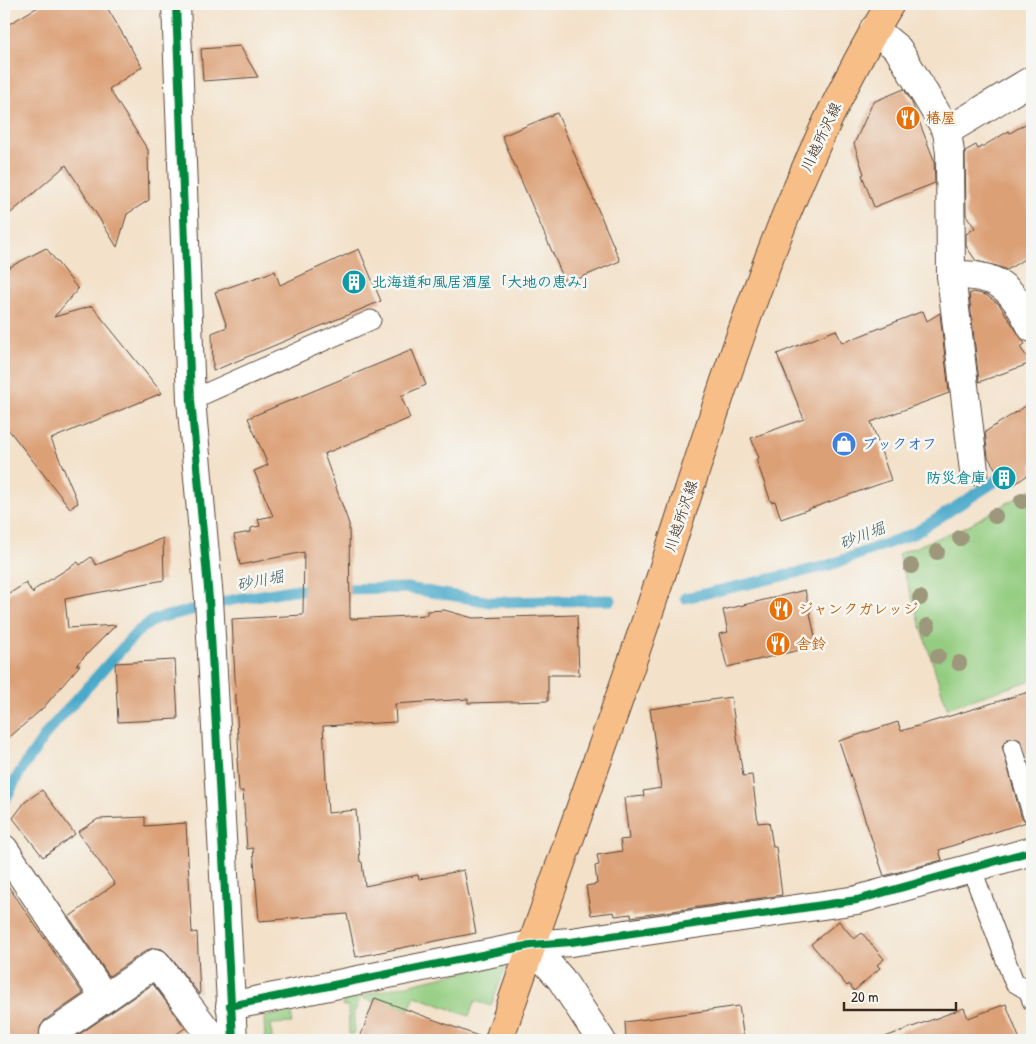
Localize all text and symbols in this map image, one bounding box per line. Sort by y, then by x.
street label: 川越所沢線 [795,98,846,175]
restaurant icon: 椿屋 [895,105,921,131]
place label: 椿屋 [926,107,956,128]
building icon: 北海道和風居酒屋「大地の恵み」 [341,269,367,295]
place label: 北海道和風居酒屋「大地の恵み」 [372,271,597,292]
shop icon: ブックオフ [831,431,857,457]
place label: ブックオフ [862,433,937,454]
building icon: 防災倉庫 [991,465,1017,491]
place label: 防災倉庫 [926,467,986,488]
street label: 川越所沢線 [659,477,702,555]
water label: 砂川堀 [836,516,889,554]
water label: 砂川堀 [234,564,287,595]
restaurant icon: ジャンクガレッジ [768,596,794,622]
place label: ジャンクガレッジ [798,598,918,619]
restaurant icon: 舎鈴 [765,631,791,657]
place label: 舎鈴 [796,633,826,654]
scale bar [844,979,956,1011]
text: 20 m [851,986,878,1007]

